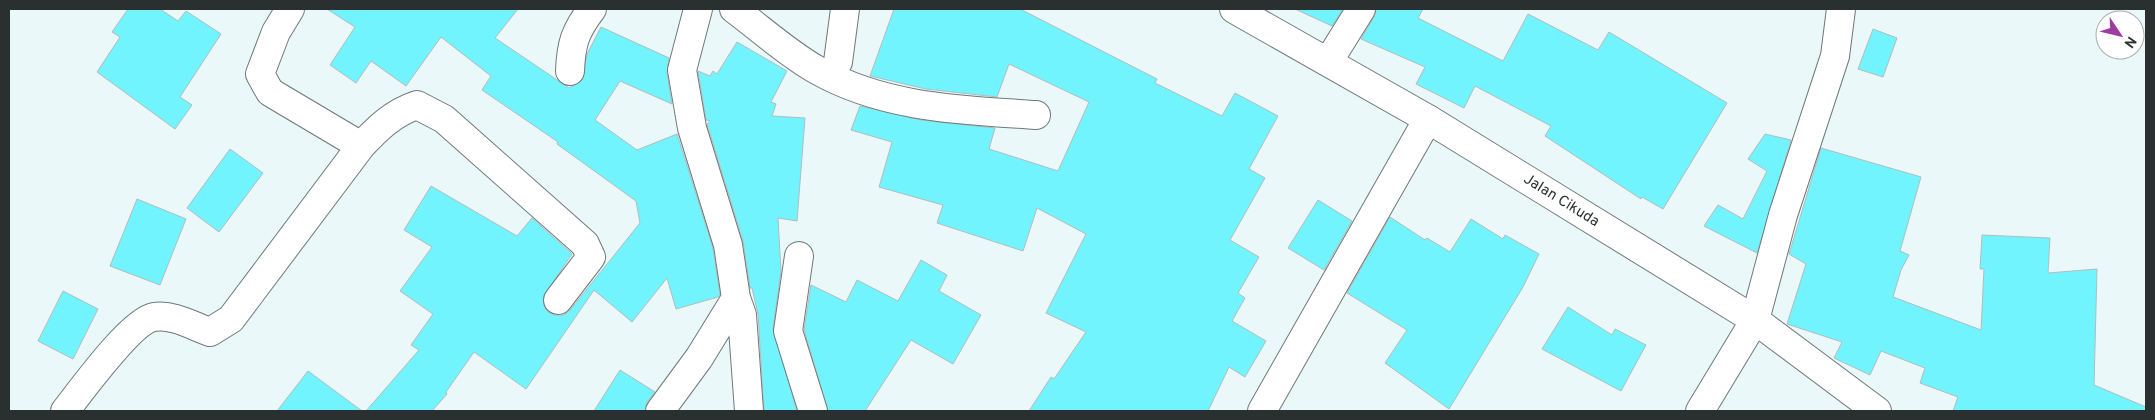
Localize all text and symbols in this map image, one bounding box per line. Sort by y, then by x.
north arrow [2095,10,2145,60]
text: N [2120,33,2139,51]
street label: Jalan Cikuda [1519,170,1603,232]

